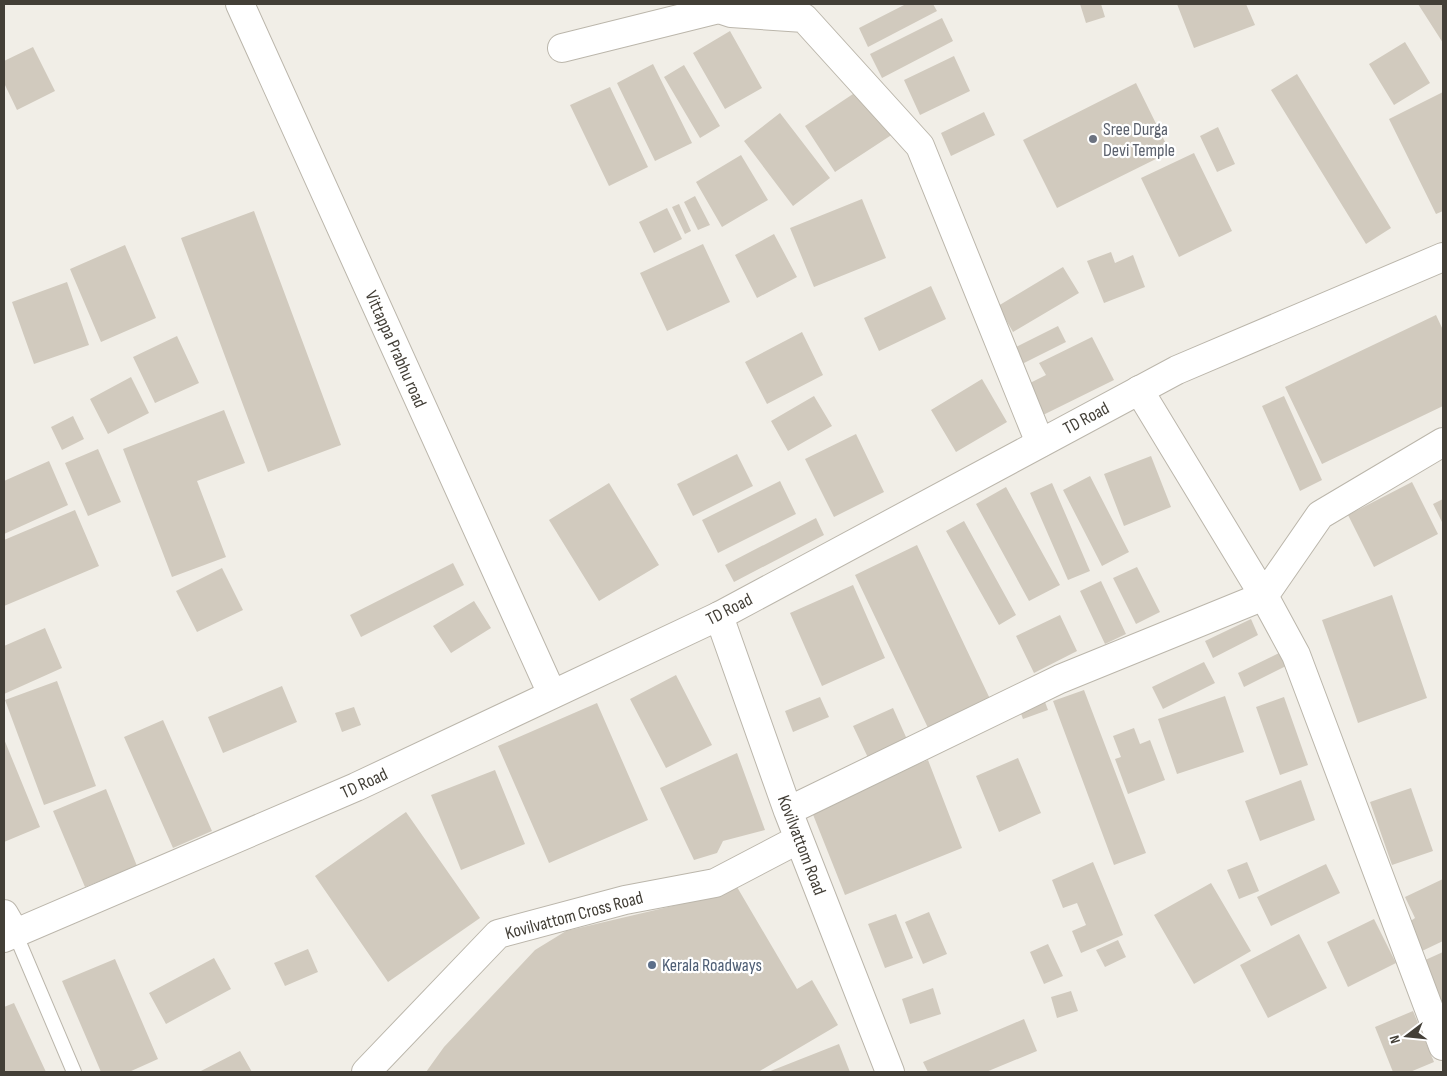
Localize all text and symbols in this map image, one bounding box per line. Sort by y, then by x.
place label: Sree Durga Devi Temple [1103,119,1175,161]
marker: Sree Durga Devi Temple [1087,133,1099,145]
street label: Vittappa Prabhu road [360,288,431,411]
street label: TD Road [1060,398,1113,439]
street label: TD Road [703,589,756,630]
street label: TD Road [338,764,391,803]
street label: Kovilvattom Road [773,792,830,898]
street label: Kovilvattom Cross Road [503,887,645,944]
place label: Kerala Roadways [662,955,762,976]
marker: Kerala Roadways [646,959,658,971]
north arrow [1382,1011,1432,1061]
text: N [1386,1034,1404,1045]

